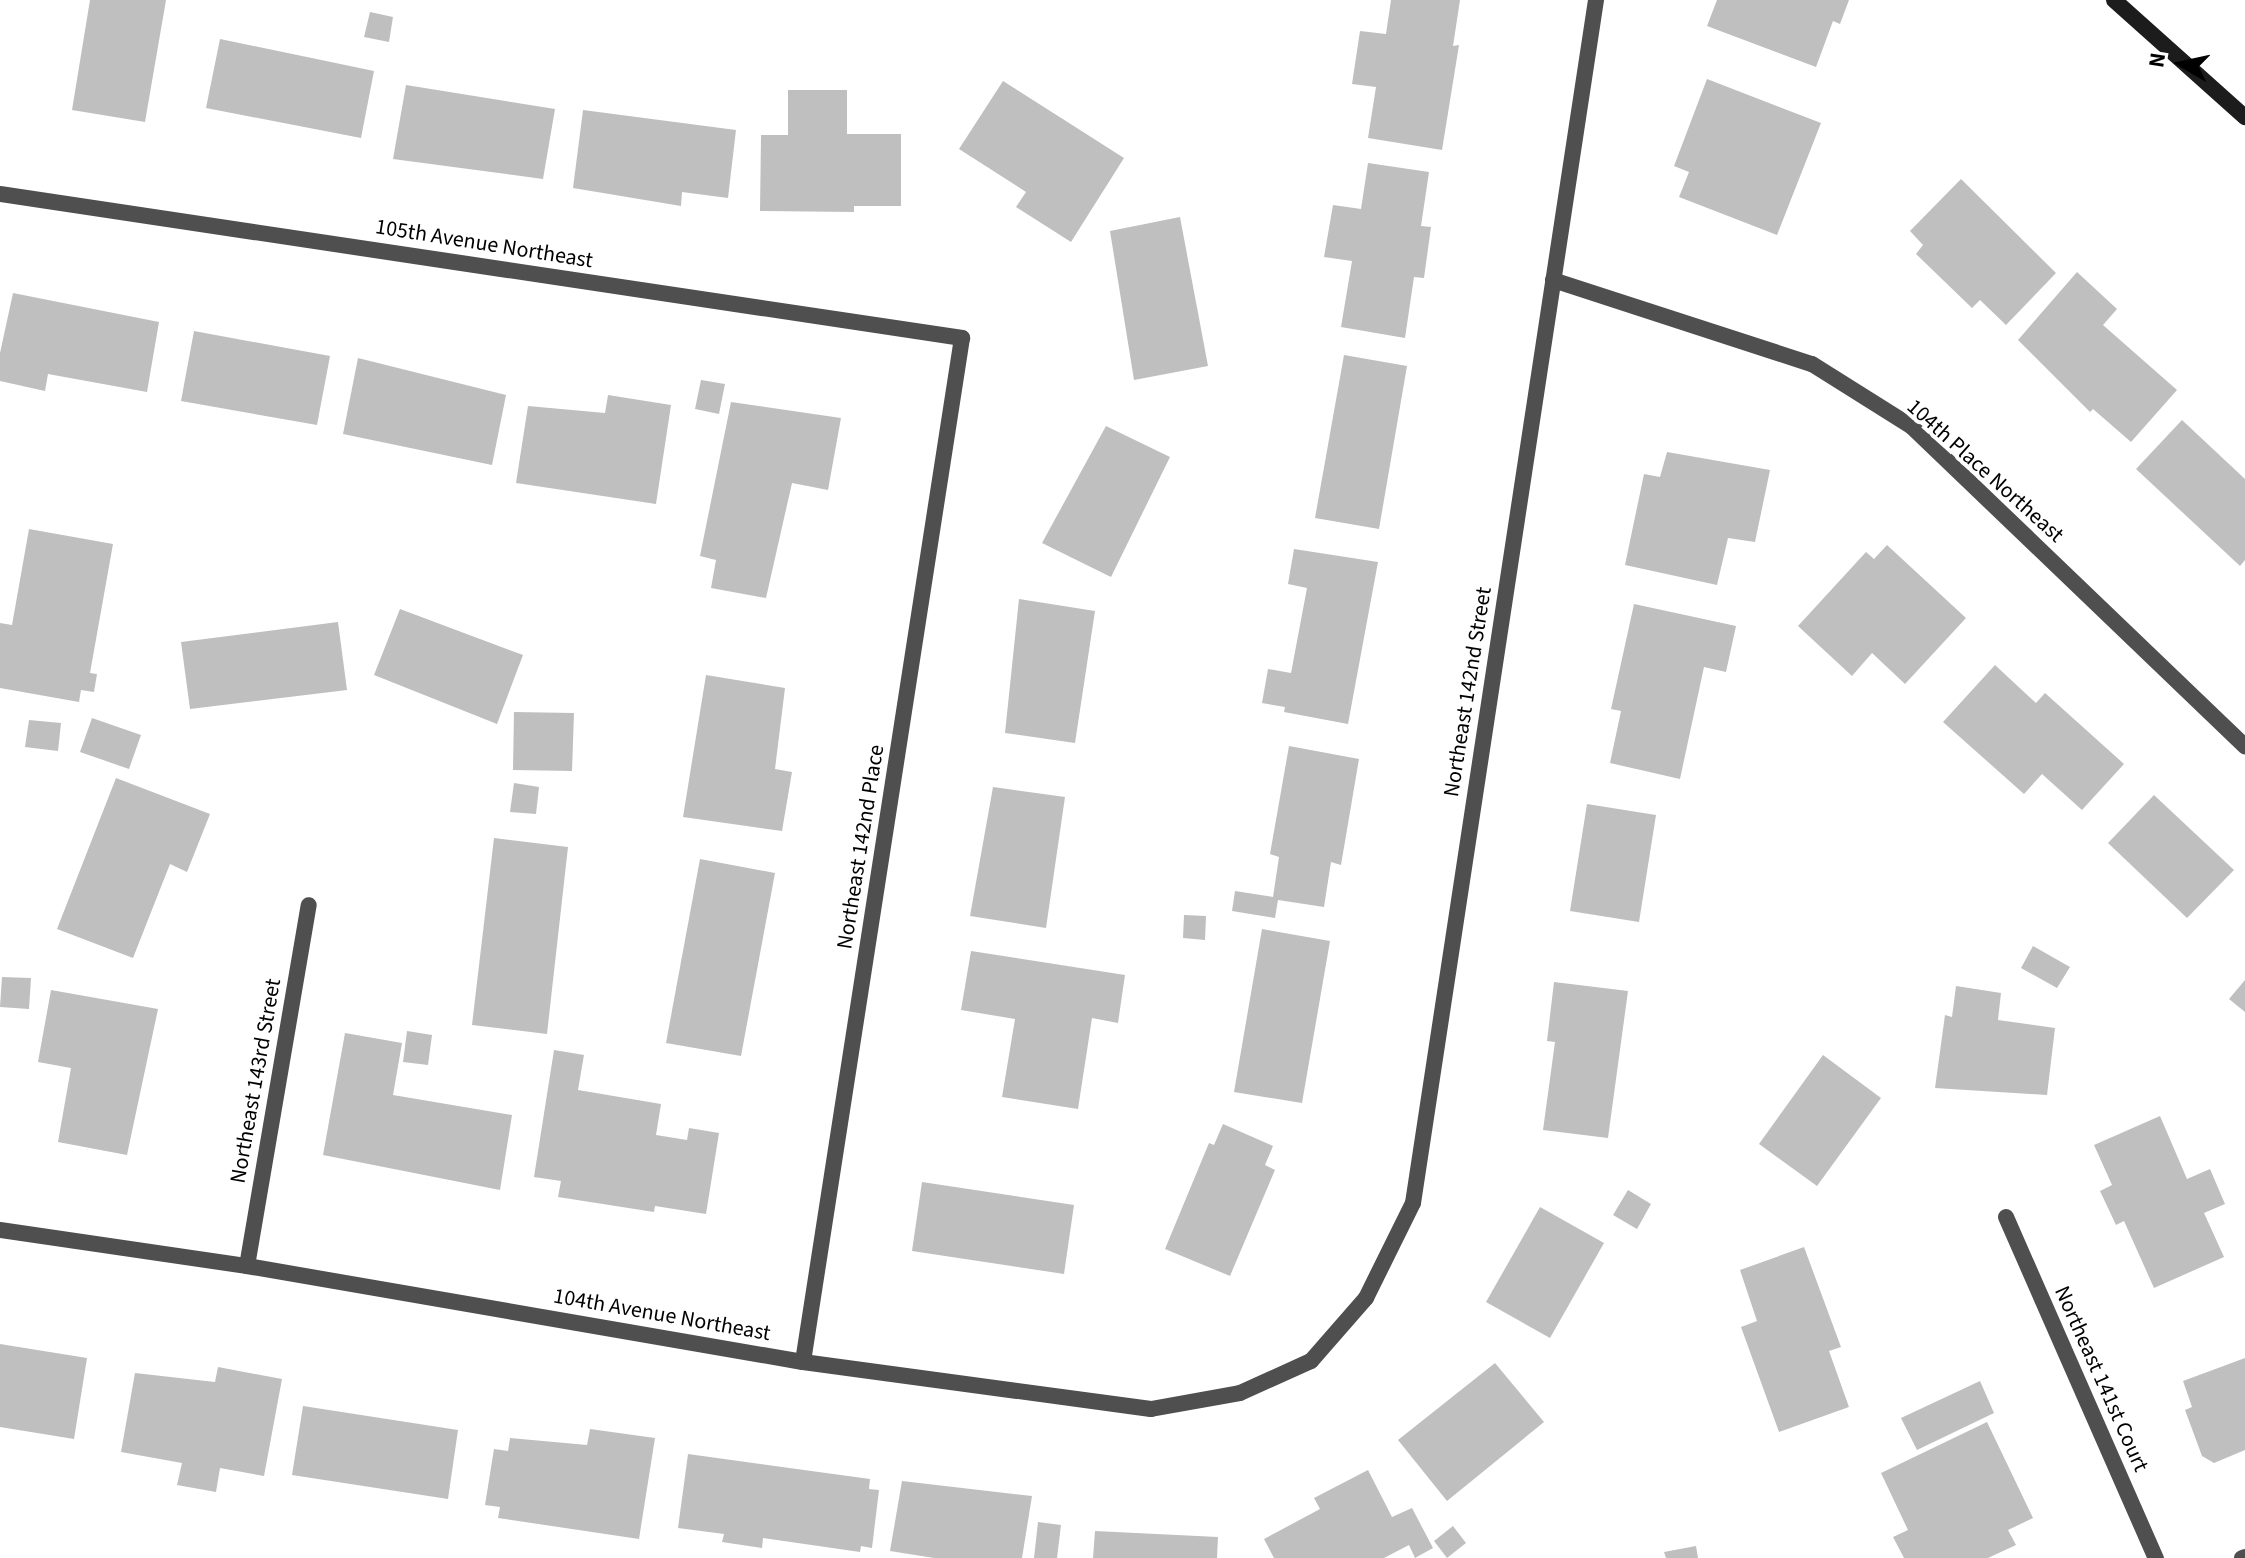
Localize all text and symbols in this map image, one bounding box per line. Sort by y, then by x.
north arrow [2141,24,2221,104]
text: N [2140,51,2174,70]
street label: 105th Avenue Northeast [373,214,595,274]
street label: 104th Place Northeast [1901,394,2069,548]
street label: Northeast 142nd Street [1438,585,1498,799]
street label: Northeast 142nd Place [832,743,890,951]
street label: Northeast 143rd Street [225,977,287,1185]
street label: Northeast 141st Court [2048,1282,2154,1476]
street label: 104th Avenue Northeast [551,1283,773,1347]

